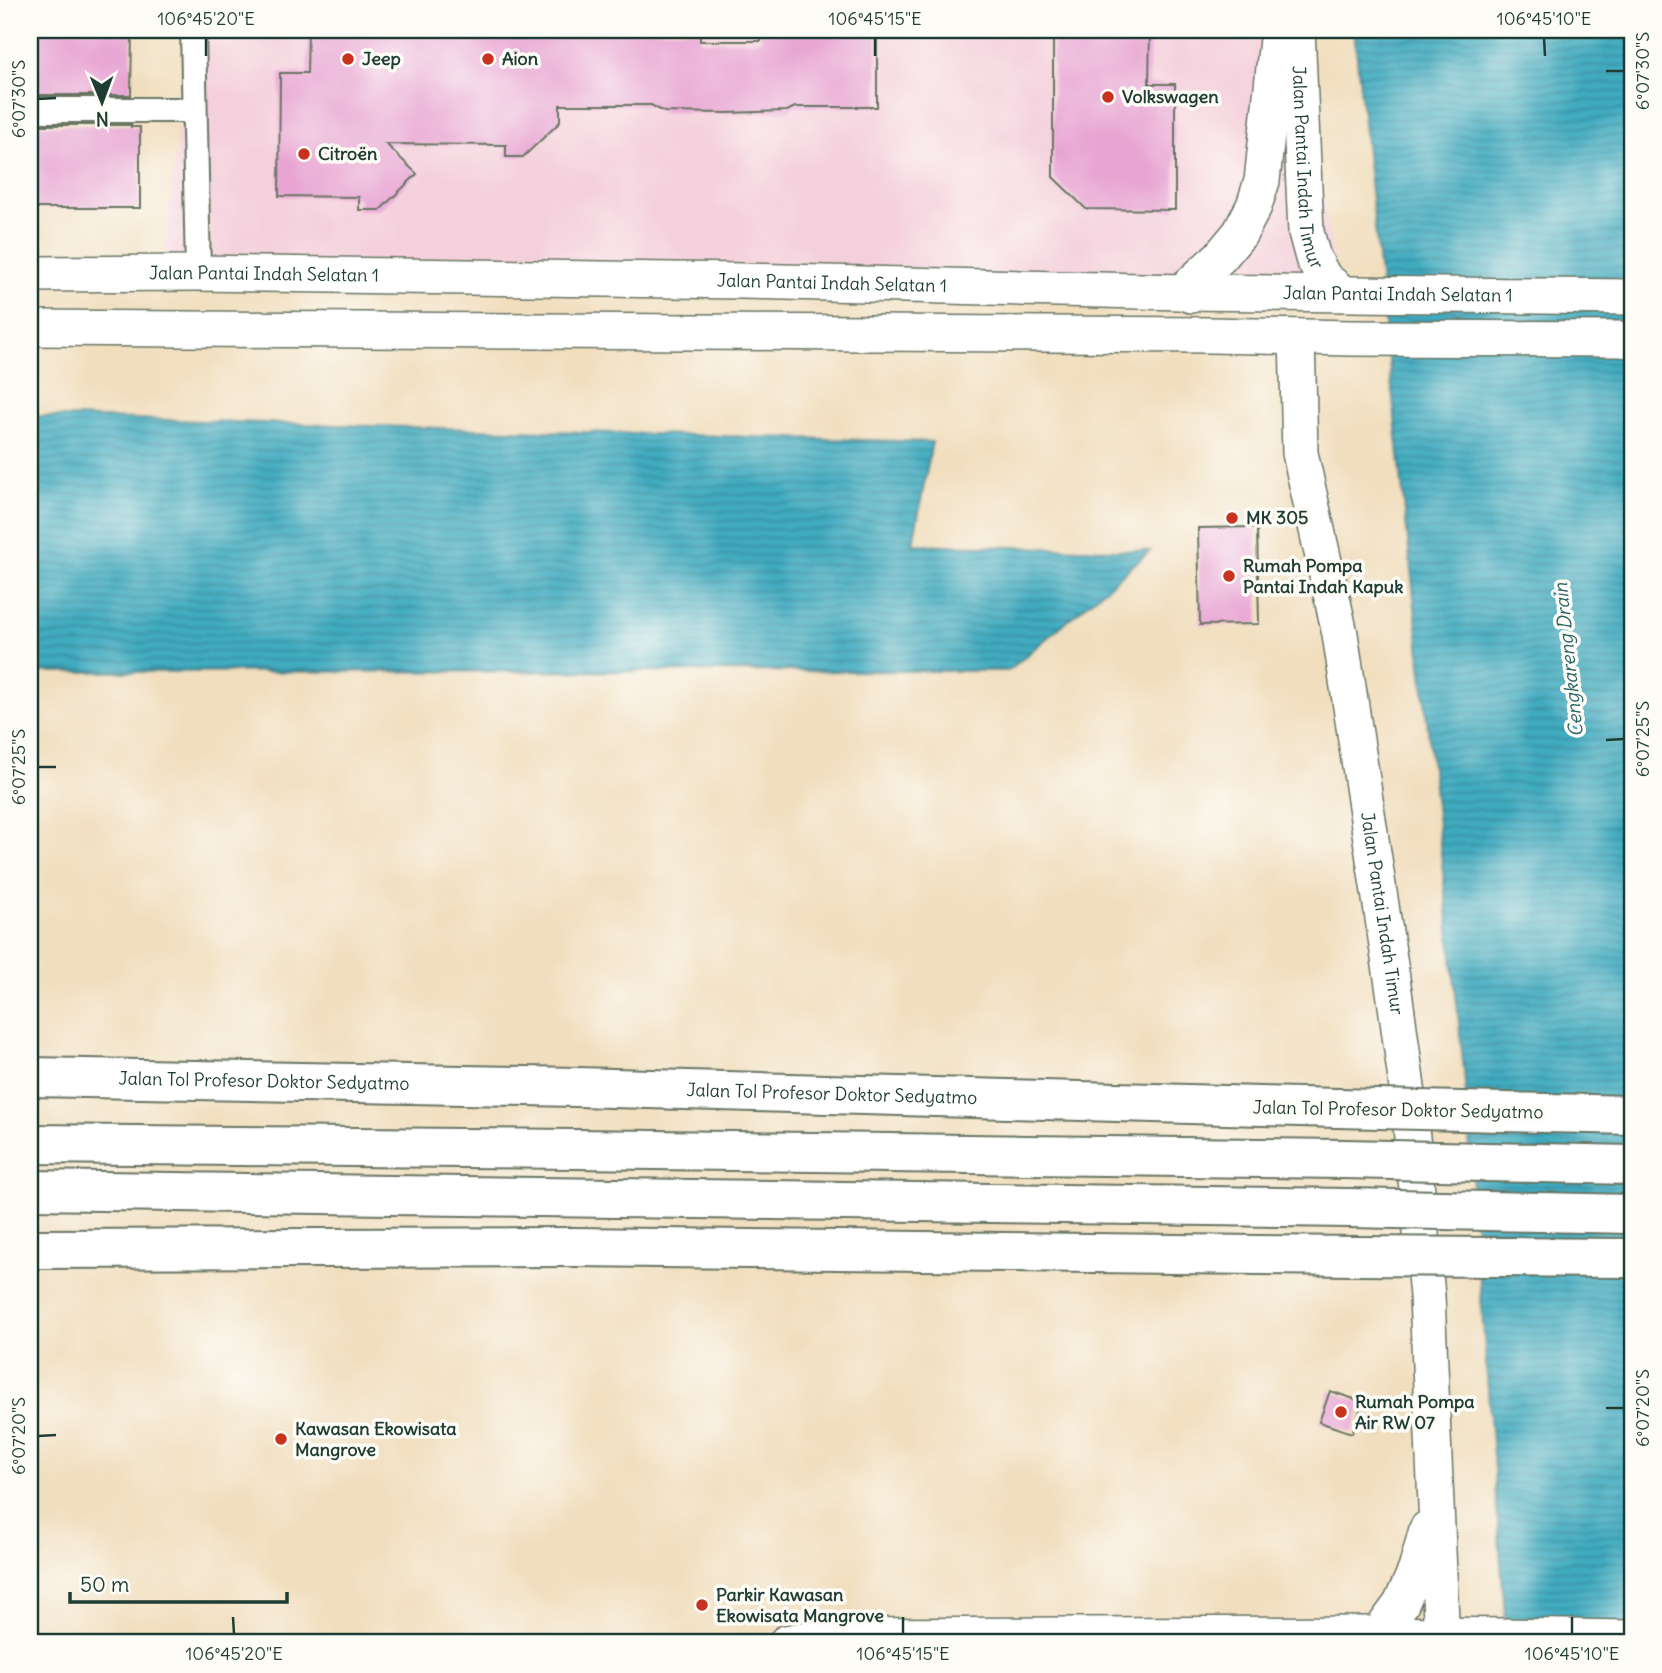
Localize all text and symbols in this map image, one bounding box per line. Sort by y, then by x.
text: 106°45'20"E [157,7,255,30]
text: 106°45'15"E [828,7,922,30]
text: 106°45'10"E [1497,7,1591,30]
text: 6°07'30"S [1631,32,1654,110]
place label: Jeep [362,47,401,70]
place label: Aion [502,47,539,70]
marker: Jeep [340,51,356,67]
marker: Aion [480,51,496,67]
text: 6°07'30"S [7,60,30,138]
street label: Jalan Pantai Indah Timur [1288,65,1329,274]
north arrow [66,66,136,136]
place label: Volkswagen [1122,85,1219,108]
marker: Volkswagen [1100,89,1116,105]
text: N [96,107,109,131]
place label: Citroën [318,142,378,165]
marker: Citroën [296,146,312,162]
street label: Jalan Pantai Indah Selatan 1 [149,261,379,287]
street label: Jalan Pantai Indah Selatan 1 [717,269,947,297]
street label: Jalan Pantai Indah Selatan 1 [1283,281,1513,307]
place label: MK 305 [1246,506,1308,529]
marker: MK 305 [1224,510,1240,526]
place label: Rumah Pompa Pantai Indah Kapuk [1243,554,1404,598]
marker: Rumah Pompa Pantai Indah Kapuk [1221,568,1237,584]
water label: Cengkareng Drain [1548,581,1588,738]
text: 6°07'25"S [1631,701,1654,777]
text: 6°07'25"S [7,729,30,805]
street label: Jalan Pantai Indah Timur [1356,810,1409,1017]
street label: Jalan Tol Profesor Doktor Sedyatmo [118,1067,410,1095]
street label: Jalan Tol Profesor Doktor Sedyatmo [686,1078,978,1109]
street label: Jalan Tol Profesor Doktor Sedyatmo [1252,1095,1544,1124]
text: 6°07'20"S [1631,1369,1654,1447]
place label: Rumah Pompa Air RW 07 [1355,1390,1474,1434]
text: 6°07'20"S [7,1397,30,1475]
marker: Rumah Pompa Air RW 07 [1333,1404,1349,1420]
place label: Kawasan Ekowisata Mangrove [295,1417,457,1461]
marker: Kawasan Ekowisata Mangrove [273,1431,289,1447]
scale bar [70,1561,287,1605]
text: 50 m [80,1571,129,1598]
place label: Parkir Kawasan Ekowisata Mangrove [716,1583,884,1627]
marker: Parkir Kawasan Ekowisata Mangrove [694,1597,710,1613]
text: 106°45'20"E [185,1642,283,1665]
text: 106°45'15"E [856,1642,950,1665]
text: 106°45'10"E [1525,1642,1619,1665]

